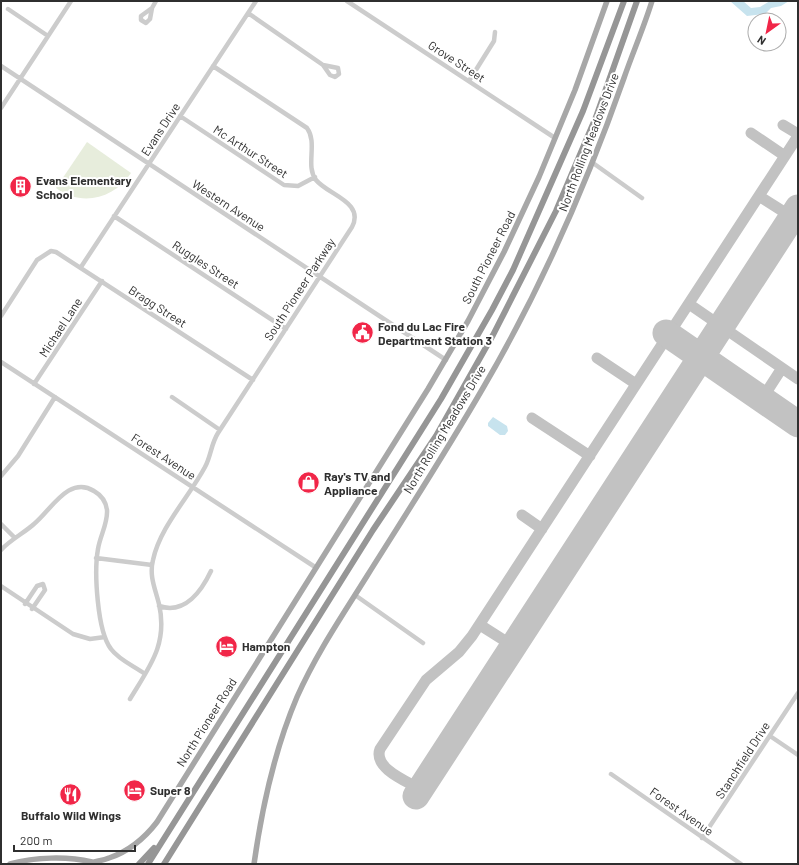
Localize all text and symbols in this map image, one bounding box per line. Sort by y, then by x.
north arrow [747,12,787,52]
text: N [755,33,768,48]
street label: Grove Street [426,37,488,85]
street label: North Rolling Meadows Drive [555,71,621,213]
street label: Evans Drive [138,100,182,158]
street label: Mc Arthur Street [211,122,291,180]
place label: Evans Elementary School [36,173,132,201]
building icon: Evans Elementary School [8,174,34,200]
street label: Western Avenue [190,176,268,234]
street label: South Pioneer Road [459,208,517,306]
street label: South Pioneer Parkway [261,235,338,343]
street label: Ruggles Street [170,237,242,291]
street label: Bragg Street [127,282,189,330]
street label: Michael Lane [36,295,84,359]
place label: Fond du Lac Fire Department Station 3 [378,319,492,347]
public building icon: Fond du Lac Fire Department Station 3 [350,320,376,346]
street label: North Rolling Meadows Drive [400,362,488,496]
street label: Forest Avenue [129,430,199,482]
place label: Ray's TV and Appliance [324,469,390,497]
shop icon: Ray's TV and Appliance [296,470,322,496]
hotel icon: Hampton [214,633,240,659]
place label: Hampton [242,639,290,653]
street label: North Pioneer Road [173,675,239,769]
street label: Stanchfield Drive [712,719,772,801]
hotel icon: Super 8 [121,777,147,803]
restaurant icon: Buffalo Wild Wings [58,781,84,807]
place label: Super 8 [150,783,191,797]
street label: Forest Avenue [648,784,716,838]
place label: Buffalo Wild Wings [21,808,121,822]
scale bar [14,827,135,853]
text: 200 m [20,833,52,847]

